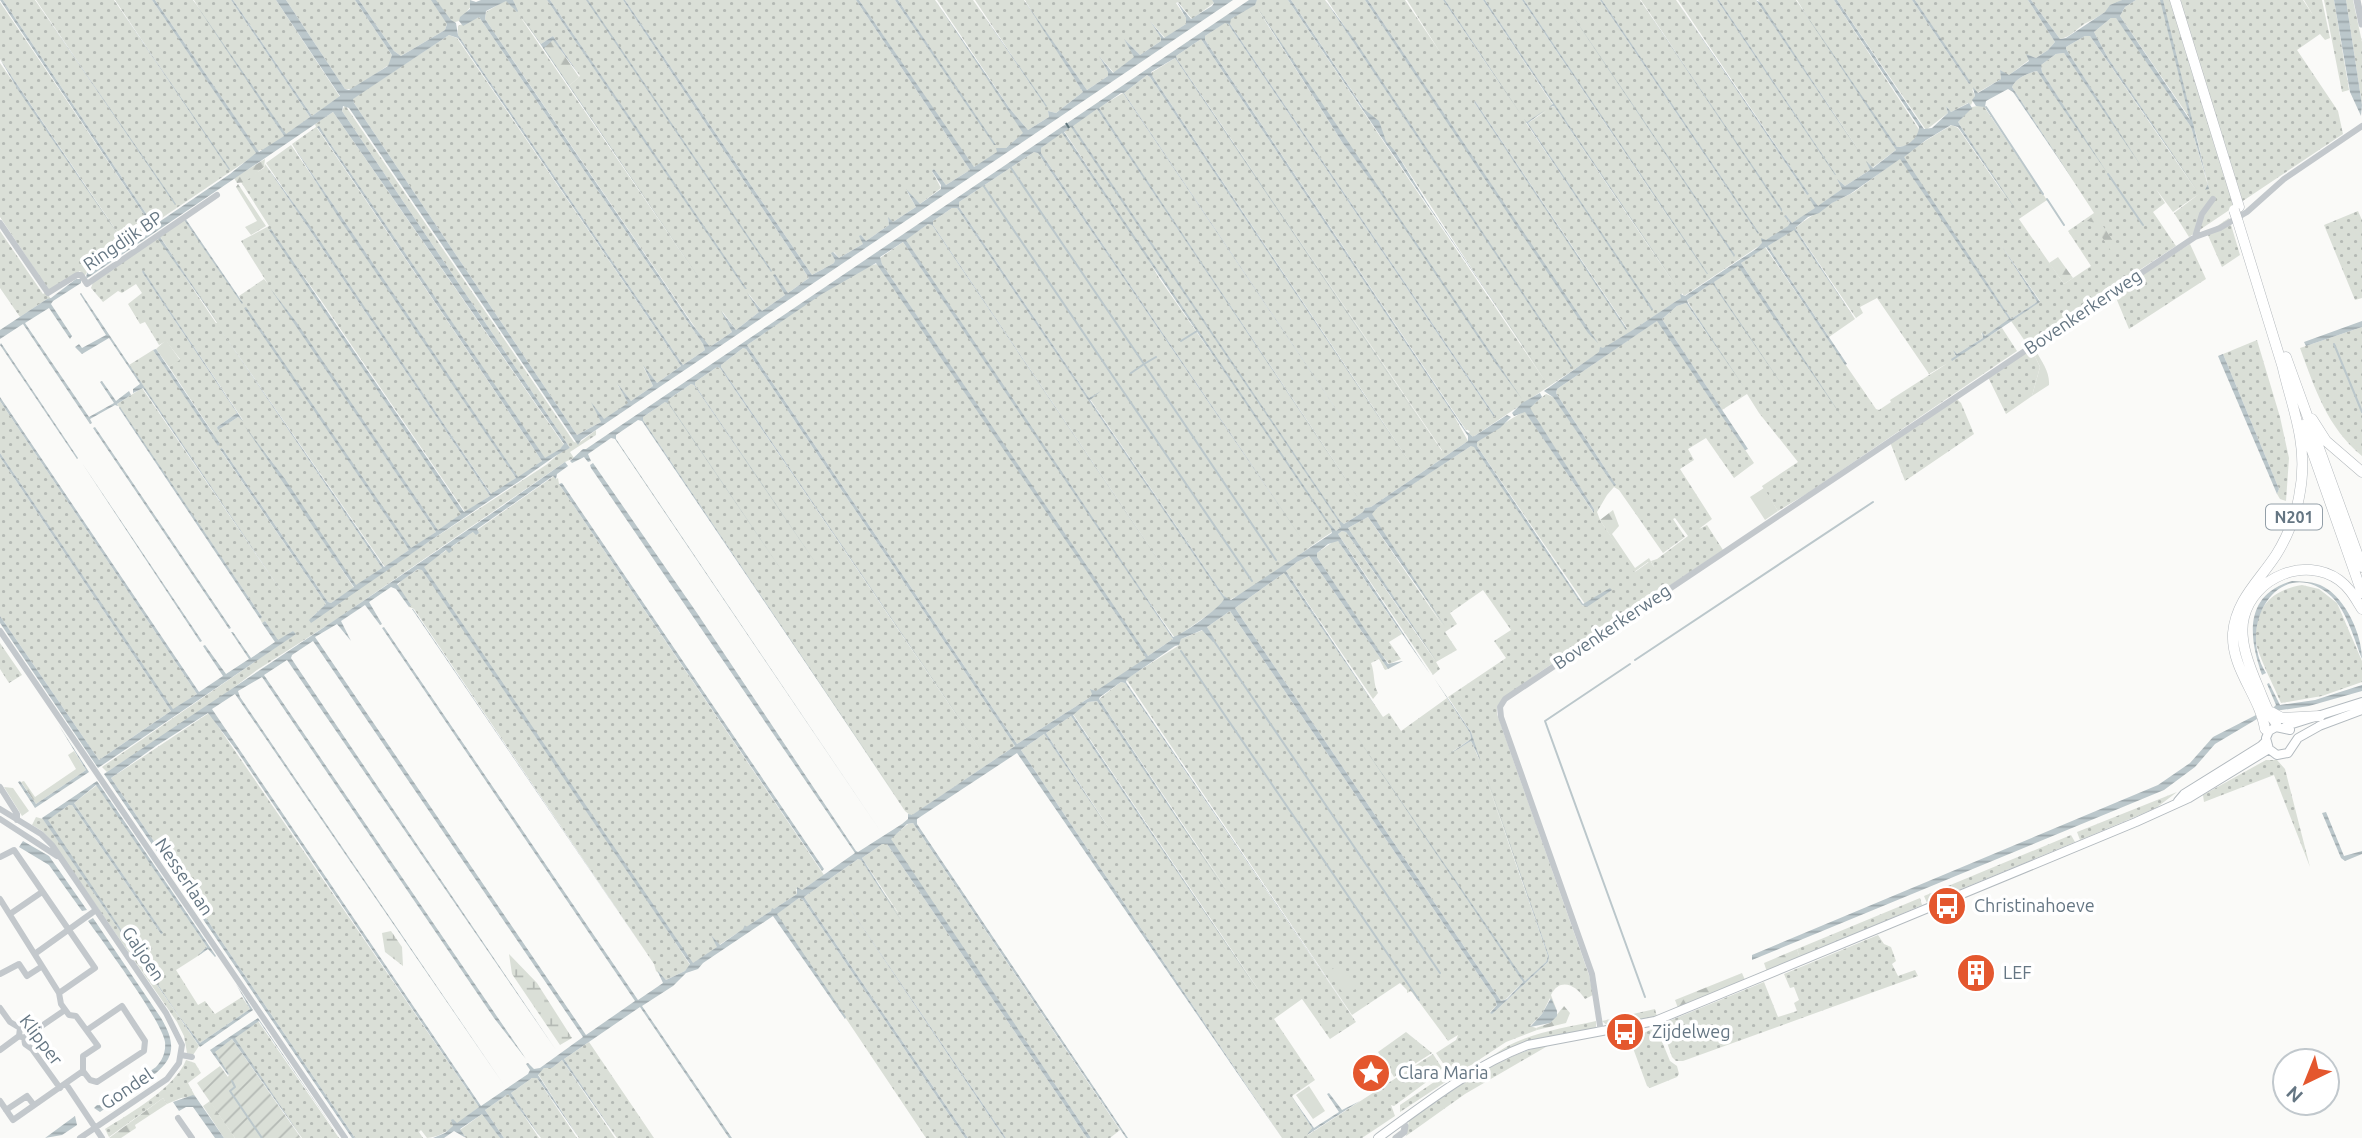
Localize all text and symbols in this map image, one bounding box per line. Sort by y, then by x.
street label: Ringdijk BP [79,206,166,274]
street label: Bovenkerkerweg [2020,265,2145,358]
road number: N201 [2266,504,2322,530]
street label: Bovenkerkerweg [1549,580,1674,673]
street label: Nesserlaan [152,834,218,919]
bus stop icon: Christinahoeve [1926,885,1968,927]
place label: Christinahoeve [1974,895,2095,915]
street label: Galjoen [118,923,169,984]
building icon: LEF [1955,952,1997,994]
place label: LEF [2003,962,2032,982]
street label: Klipper [16,1010,67,1069]
bus stop icon: Zijdelweg [1604,1011,1646,1053]
place label: Zijdelweg [1652,1021,1731,1041]
north arrow [2271,1047,2341,1117]
place icon: Clara Maria [1350,1052,1392,1094]
place label: Clara Maria [1398,1062,1489,1082]
street label: Gondel [97,1064,156,1113]
text: N [2282,1082,2307,1107]

